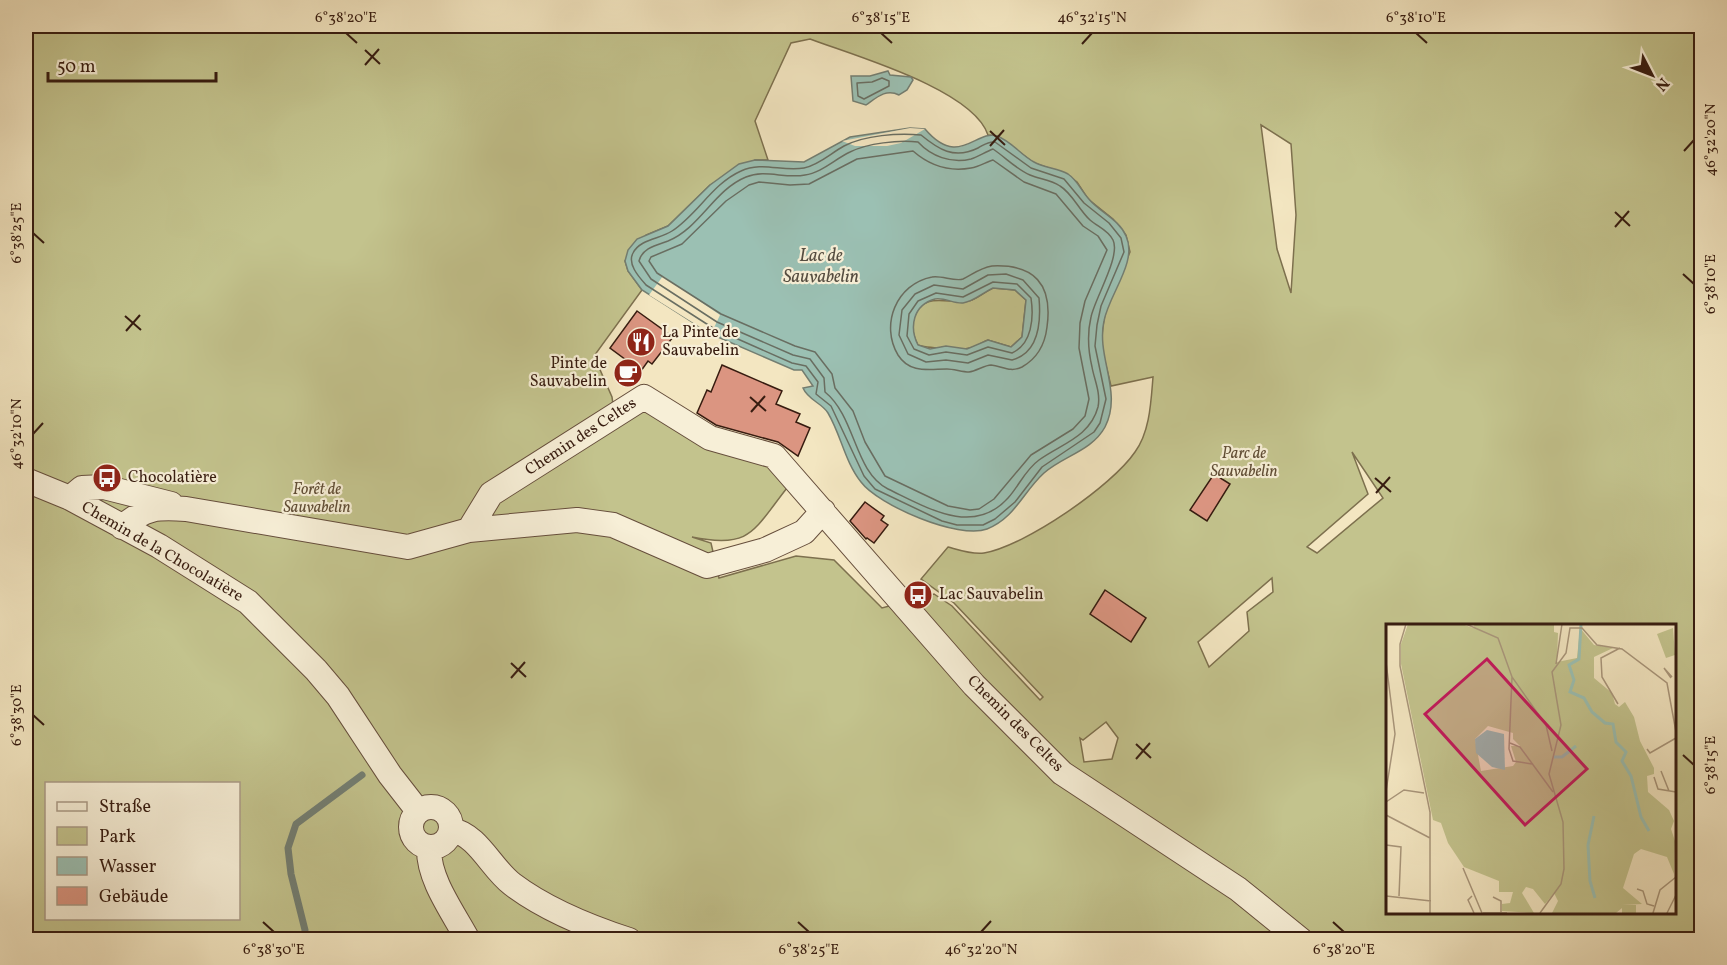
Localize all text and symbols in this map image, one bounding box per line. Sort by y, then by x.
text: 6°38'20"E [315,8,377,29]
text: 6°38'15"E [852,8,910,29]
text: 46°32'15"N [1057,8,1127,29]
text: 6°38'10"E [1386,8,1446,29]
scale bar [48,45,216,83]
north arrow [1622,45,1682,105]
text: 50 m [57,55,96,80]
text: N [1649,72,1674,96]
text: 46°32'20"N [1701,103,1722,177]
text: 6°38'25"E [7,203,28,263]
water label: Lac de Sauvabelin [783,244,859,290]
text: 6°38'10"E [1701,254,1722,314]
place label: La Pinte de Sauvabelin [662,322,739,362]
restaurant icon: La Pinte de Sauvabelin [625,326,657,358]
place label: Pinte de Sauvabelin [530,353,607,393]
cafe icon: Pinte de Sauvabelin [612,357,644,389]
street label: Chemin des Celtes [521,393,641,481]
text: 46°32'10"N [7,398,28,470]
park label: Parc de Sauvabelin [1210,443,1278,483]
bus stop icon: Chocolatière [91,462,123,494]
place label: Chocolatière [128,467,217,489]
park label: Forêt de Sauvabelin [283,479,351,519]
street label: Chemin de la Chocolatière [77,497,247,607]
bus stop icon: Lac Sauvabelin [902,579,934,611]
place label: Lac Sauvabelin [939,584,1044,606]
inset map [1386,624,1676,914]
street label: Chemin des Celtes [962,671,1068,777]
text: 6°38'30"E [7,684,28,746]
text: 6°38'15"E [1701,736,1722,794]
legend [45,782,240,920]
text: Straße [99,795,151,820]
text: Park [99,825,136,850]
text: Wasser [99,855,157,880]
text: Gebäude [99,885,168,910]
text: 6°38'30"E [243,940,305,961]
text: 6°38'25"E [779,940,839,961]
text: 46°32'20"N [944,940,1018,961]
text: 6°38'20"E [1313,940,1375,961]

